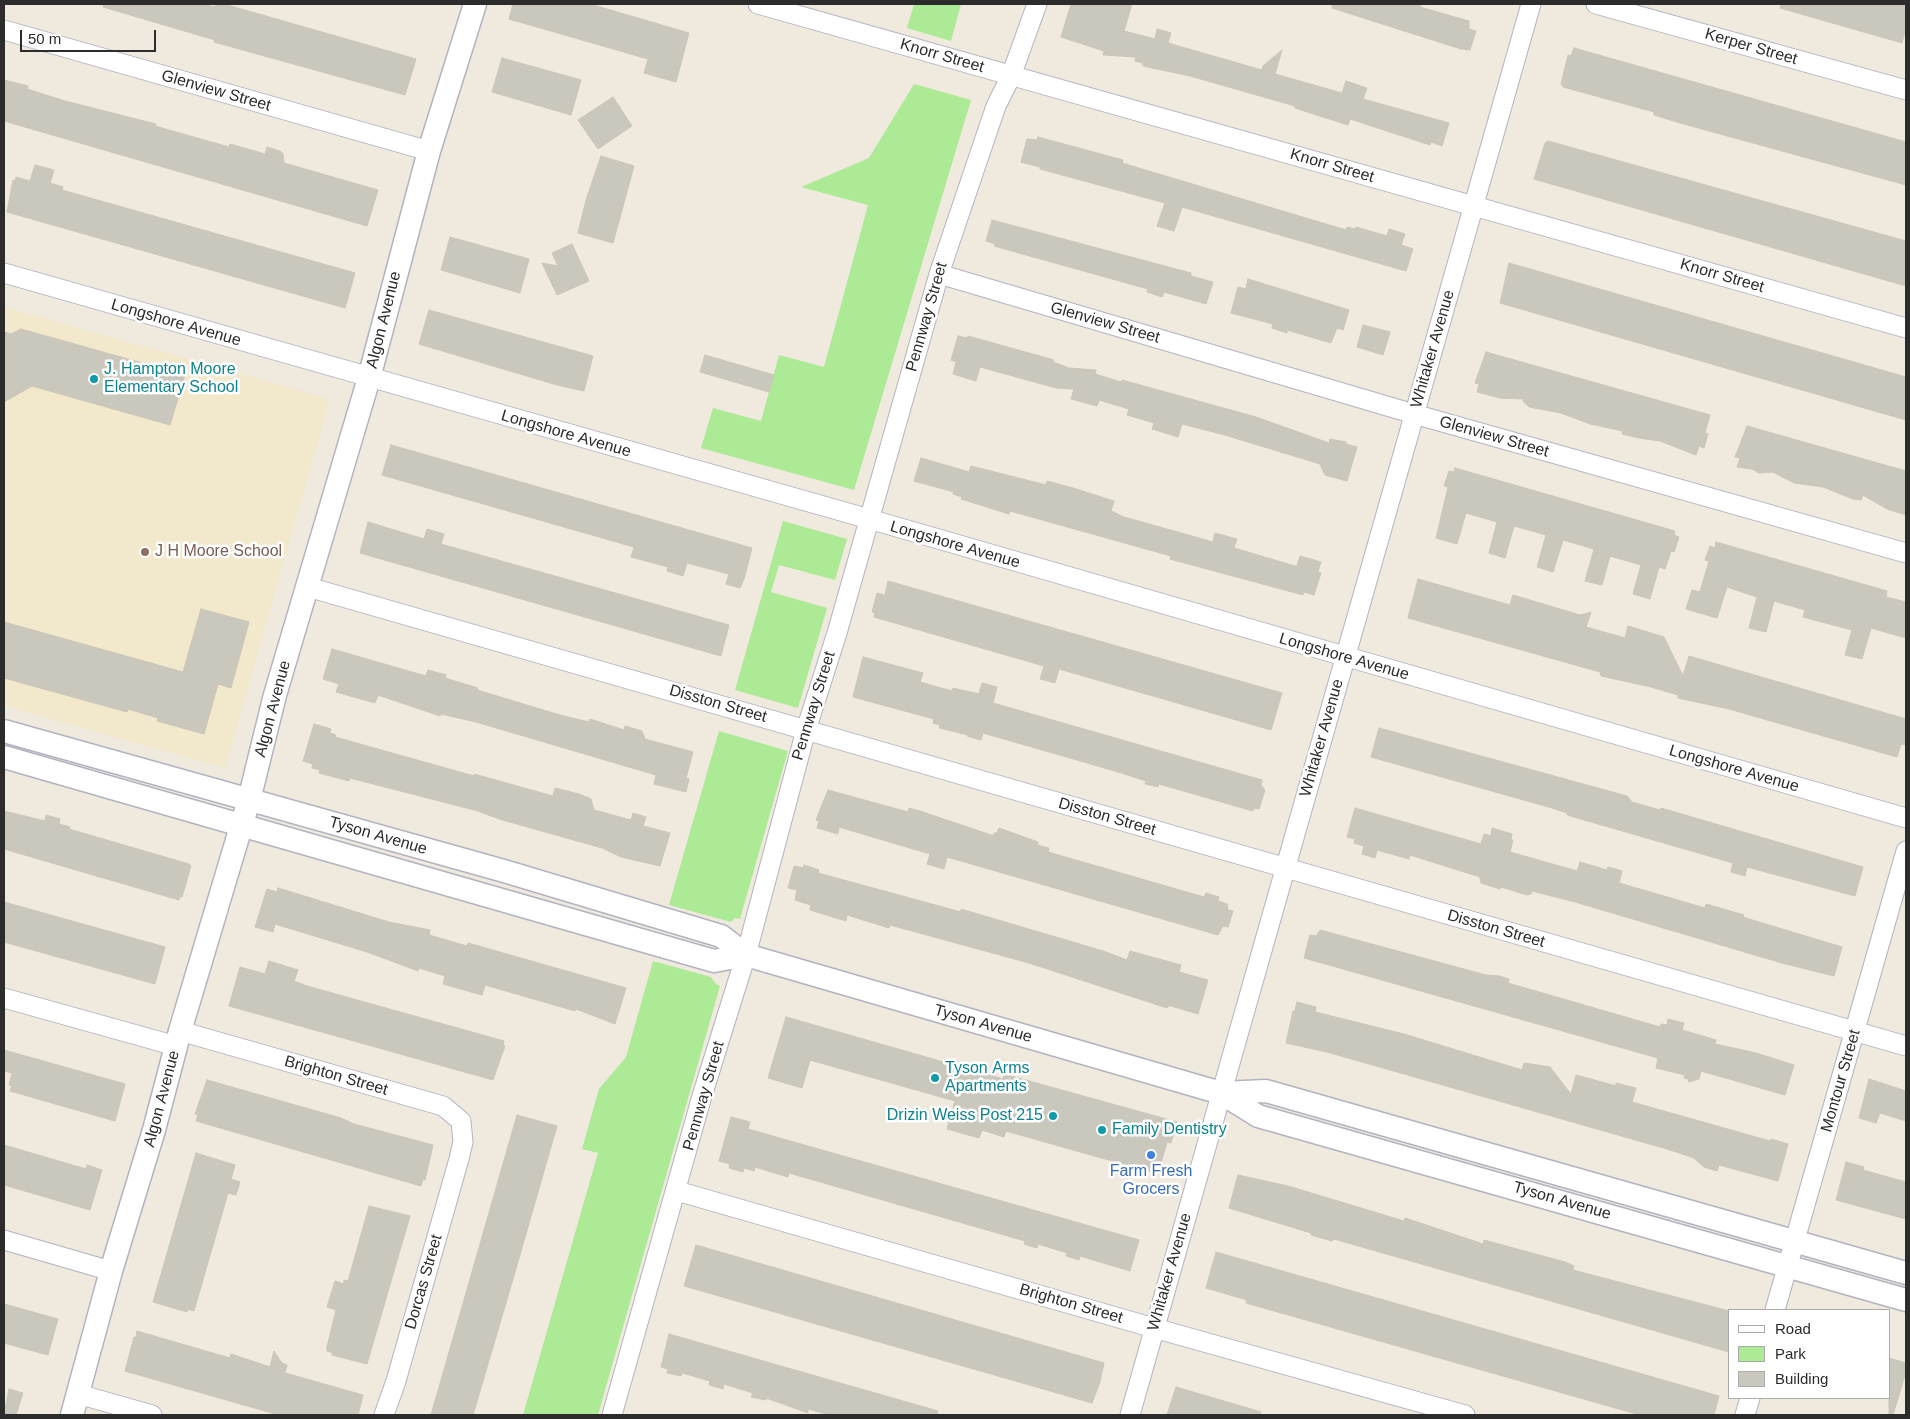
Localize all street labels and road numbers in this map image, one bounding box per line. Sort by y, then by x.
street label: Kerper Street [1703,25,1799,69]
street label: Knorr Street [898,35,986,77]
street label: Glenview Street [159,66,273,116]
street label: Knorr Street [1288,145,1376,187]
street label: Knorr Street [1678,255,1766,297]
street label: Pennway Street [902,260,952,374]
street label: Algon Avenue [363,269,405,371]
street label: Whitaker Avenue [1407,288,1459,410]
street label: Longshore Avenue [109,295,243,351]
street label: Glenview Street [1048,298,1162,348]
street label: Longshore Avenue [499,406,633,462]
street label: Glenview Street [1437,412,1551,462]
street label: Longshore Avenue [888,517,1022,573]
street label: Longshore Avenue [1277,629,1411,685]
street label: Pennway Street [788,649,840,763]
street label: Algon Avenue [251,659,295,759]
street label: Whitaker Avenue [1296,677,1348,799]
street label: Disston Street [667,681,769,727]
street label: Longshore Avenue [1667,741,1801,797]
street label: Disston Street [1056,794,1158,840]
street label: Tyson Avenue [327,813,429,859]
street label: Disston Street [1445,906,1547,952]
street label: Tyson Avenue [932,1001,1034,1047]
street label: Montour Street [1817,1027,1865,1135]
street label: Pennway Street [679,1039,729,1153]
street label: Algon Avenue [140,1049,184,1149]
street label: Brighton Street [282,1052,390,1100]
street label: Tyson Avenue [1511,1178,1613,1224]
street label: Whitaker Avenue [1144,1211,1196,1333]
street label: Dorcas Street [401,1232,447,1332]
street label: Brighton Street [1017,1280,1125,1328]

